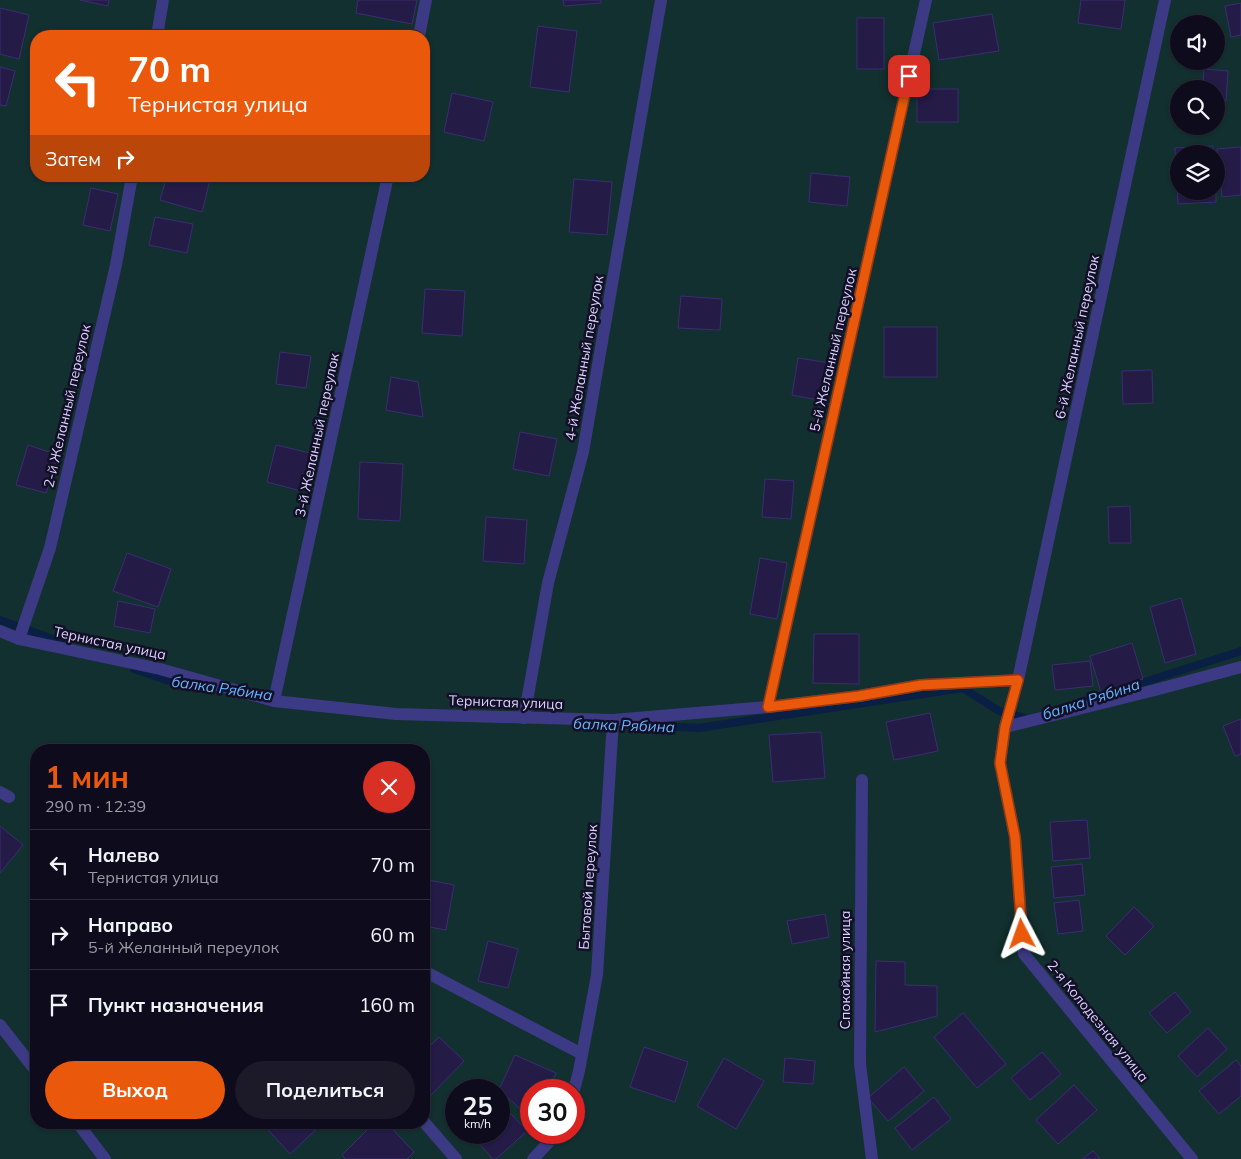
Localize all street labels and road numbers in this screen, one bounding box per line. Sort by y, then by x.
street label: 6-й Желанный переулок [1051,253,1103,421]
street label: 5-й Желанный переулок [805,266,861,433]
street label: 4-й Желанный переулок [561,274,607,442]
street label: 2-й Желанный переулок [39,322,95,489]
street label: 3-й Желанный переулок [291,351,343,519]
street label: Тернистая улица [52,622,168,664]
street label: Тернистая улица [448,691,564,713]
street label: Бытовой переулок [575,823,601,950]
street label: Спокойная улица [836,910,854,1030]
street label: 2-я Колодезная улица [1043,956,1153,1086]

